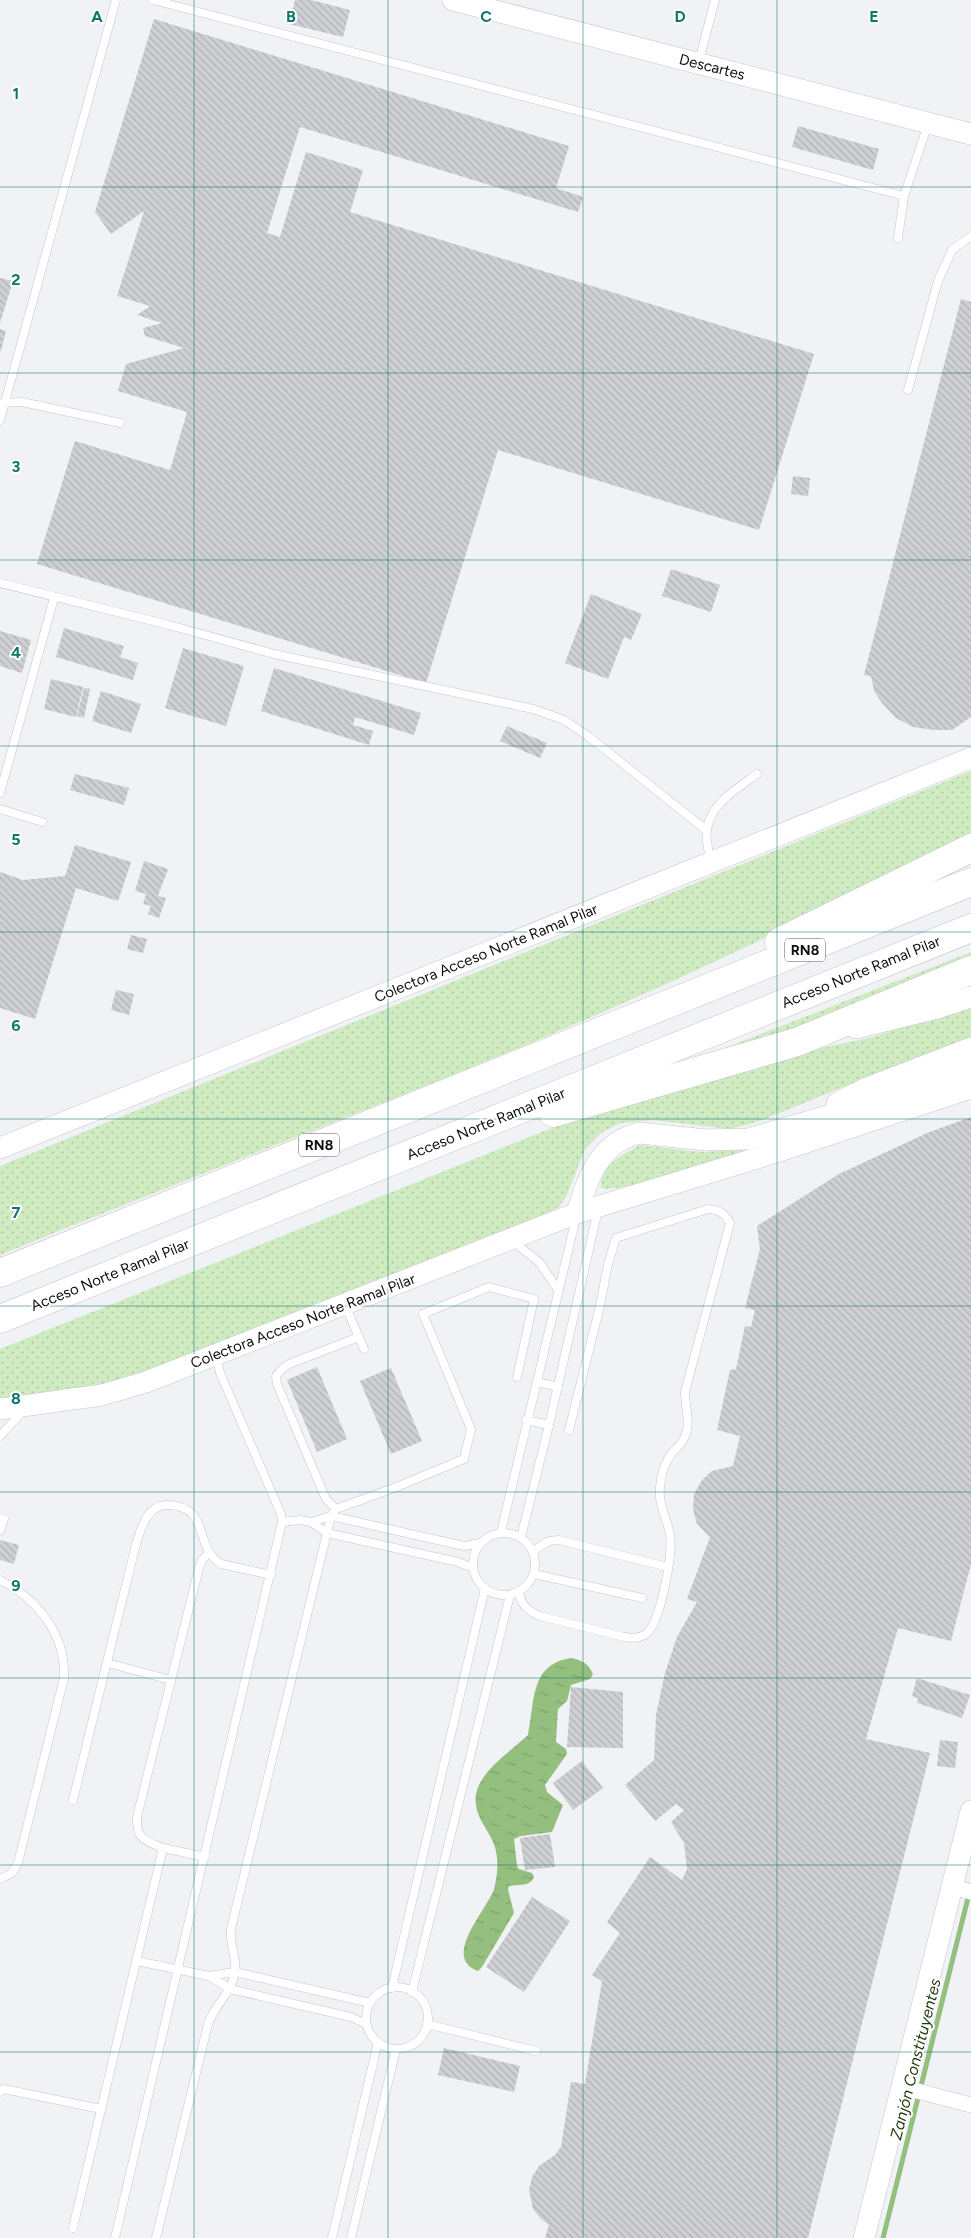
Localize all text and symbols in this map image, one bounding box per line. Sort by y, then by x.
text: A [91,7,103,26]
text: B [286,7,296,26]
text: C [480,7,492,26]
text: D [674,7,686,26]
text: E [869,7,879,26]
street label: Descartes [677,50,747,84]
text: 1 [13,84,19,103]
text: 2 [11,270,21,289]
text: 3 [12,457,21,476]
text: 4 [11,643,21,662]
text: 5 [11,830,21,849]
street label: Colectora Acceso Norte Ramal Pilar [372,900,600,1006]
street label: Acceso Norte Ramal Pilar [779,932,943,1012]
road number: RN8 [785,938,825,962]
text: 6 [11,1016,21,1035]
street label: Acceso Norte Ramal Pilar [404,1084,568,1164]
road number: RN8 [299,1134,339,1156]
text: 7 [12,1203,21,1222]
street label: Acceso Norte Ramal Pilar [28,1235,192,1315]
street label: Colectora Acceso Norte Ramal Pilar [188,1270,418,1372]
text: 8 [11,1389,21,1408]
text: 9 [11,1576,21,1595]
water label: Zanjón Constituyentes [886,1976,945,2142]

